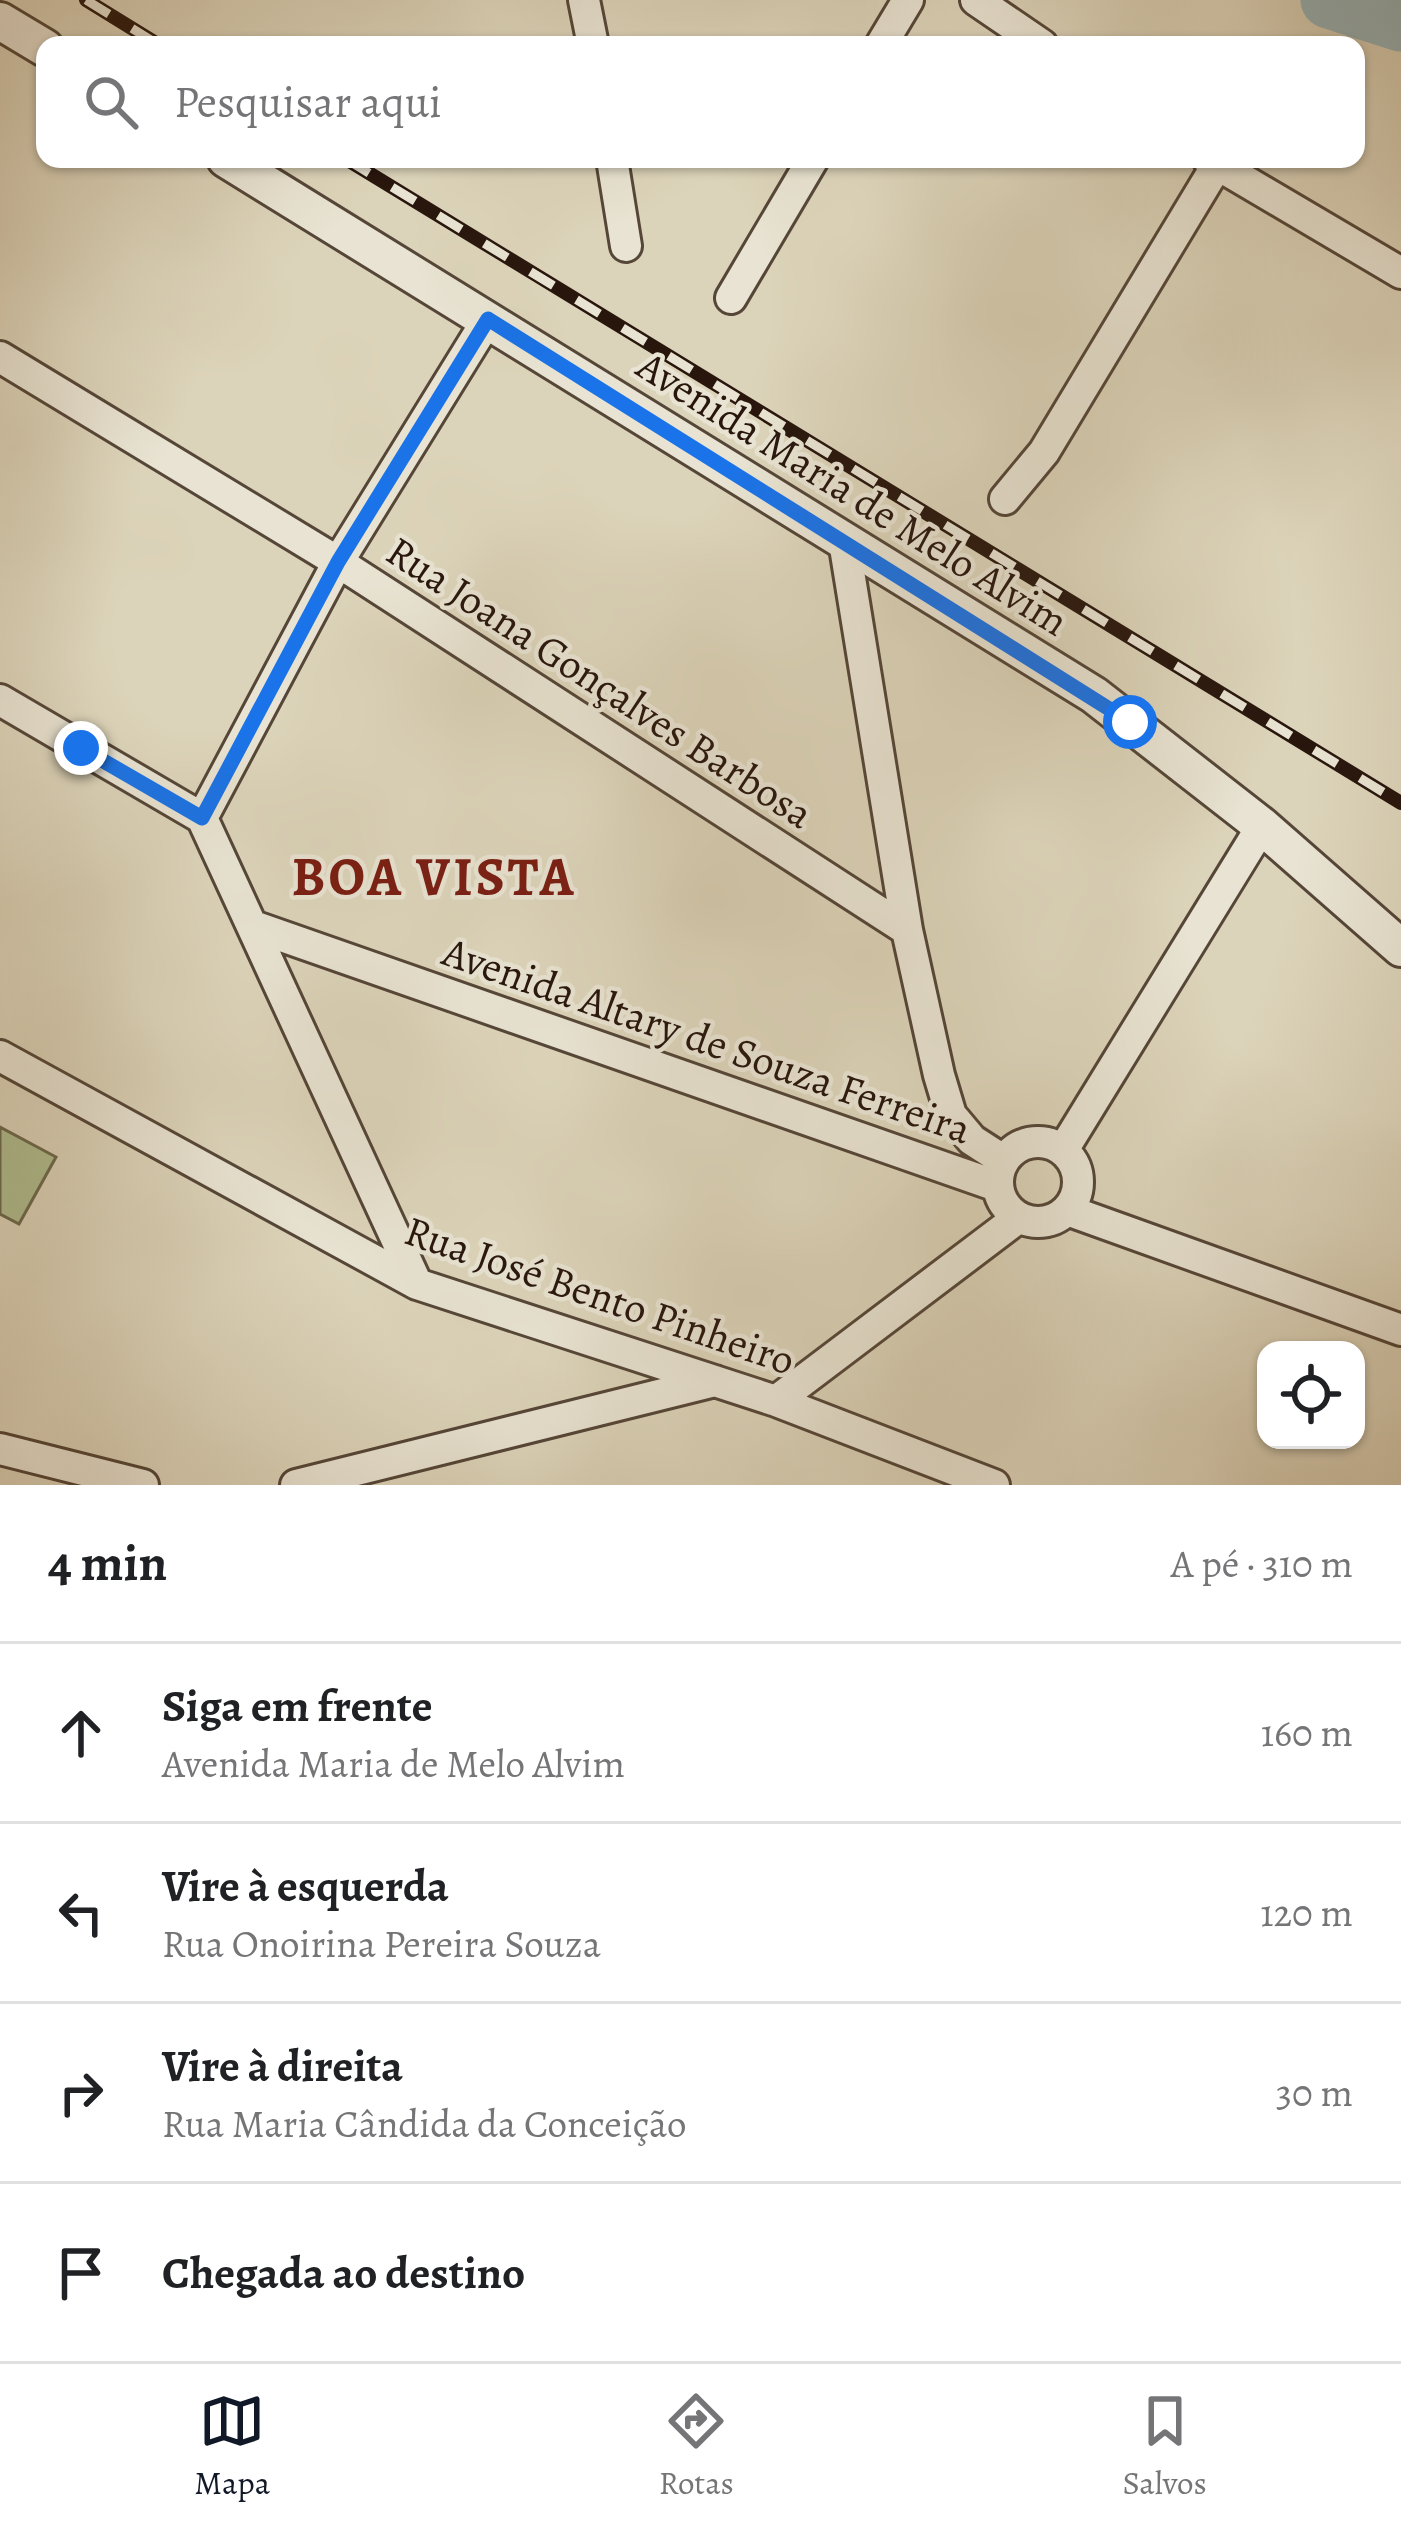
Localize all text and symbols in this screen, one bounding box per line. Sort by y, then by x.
search box [36,36,1365,168]
icon: search [78,69,144,135]
text: Pesquisar aqui [174,71,442,133]
street label: Avenida Maria de Melo Alvim [626,336,1079,649]
street label: Rua Joana Gonçalves Barbosa [376,522,825,842]
route start [1103,695,1157,749]
route end [54,721,108,775]
district label: BOA VISTA [292,840,576,914]
street label: Avenida Altary de Souza Ferreira [434,922,979,1157]
street label: Rua José Bento Pinheiro [397,1201,803,1389]
map controls [1257,1341,1365,1449]
button: locate [1257,1341,1365,1449]
text: 4 min [48,1528,167,1598]
text: A pé · 310 m [1171,1537,1353,1590]
text: Siga em frente [162,1675,432,1737]
icon: ahead [48,1700,114,1766]
text: 160 m [1261,1706,1353,1759]
text: Avenida Maria de Melo Alvim [162,1737,625,1790]
text: Vire à esquerda [162,1855,449,1917]
icon: left [48,1880,114,1946]
text: 120 m [1260,1886,1353,1939]
text: Rua Onoirina Pereira Souza [162,1917,601,1970]
text: Vire à direita [162,2035,403,2097]
icon: right [48,2060,114,2126]
text: 30 m [1276,2066,1353,2119]
text: Rua Maria Cândida da Conceição [162,2097,686,2150]
icon: arrive [48,2240,114,2306]
text: Chegada ao destino [162,2242,525,2304]
tab: Mapa [194,2388,270,2505]
tab: Rotas [659,2388,734,2505]
tab: Salvos [1123,2388,1207,2505]

